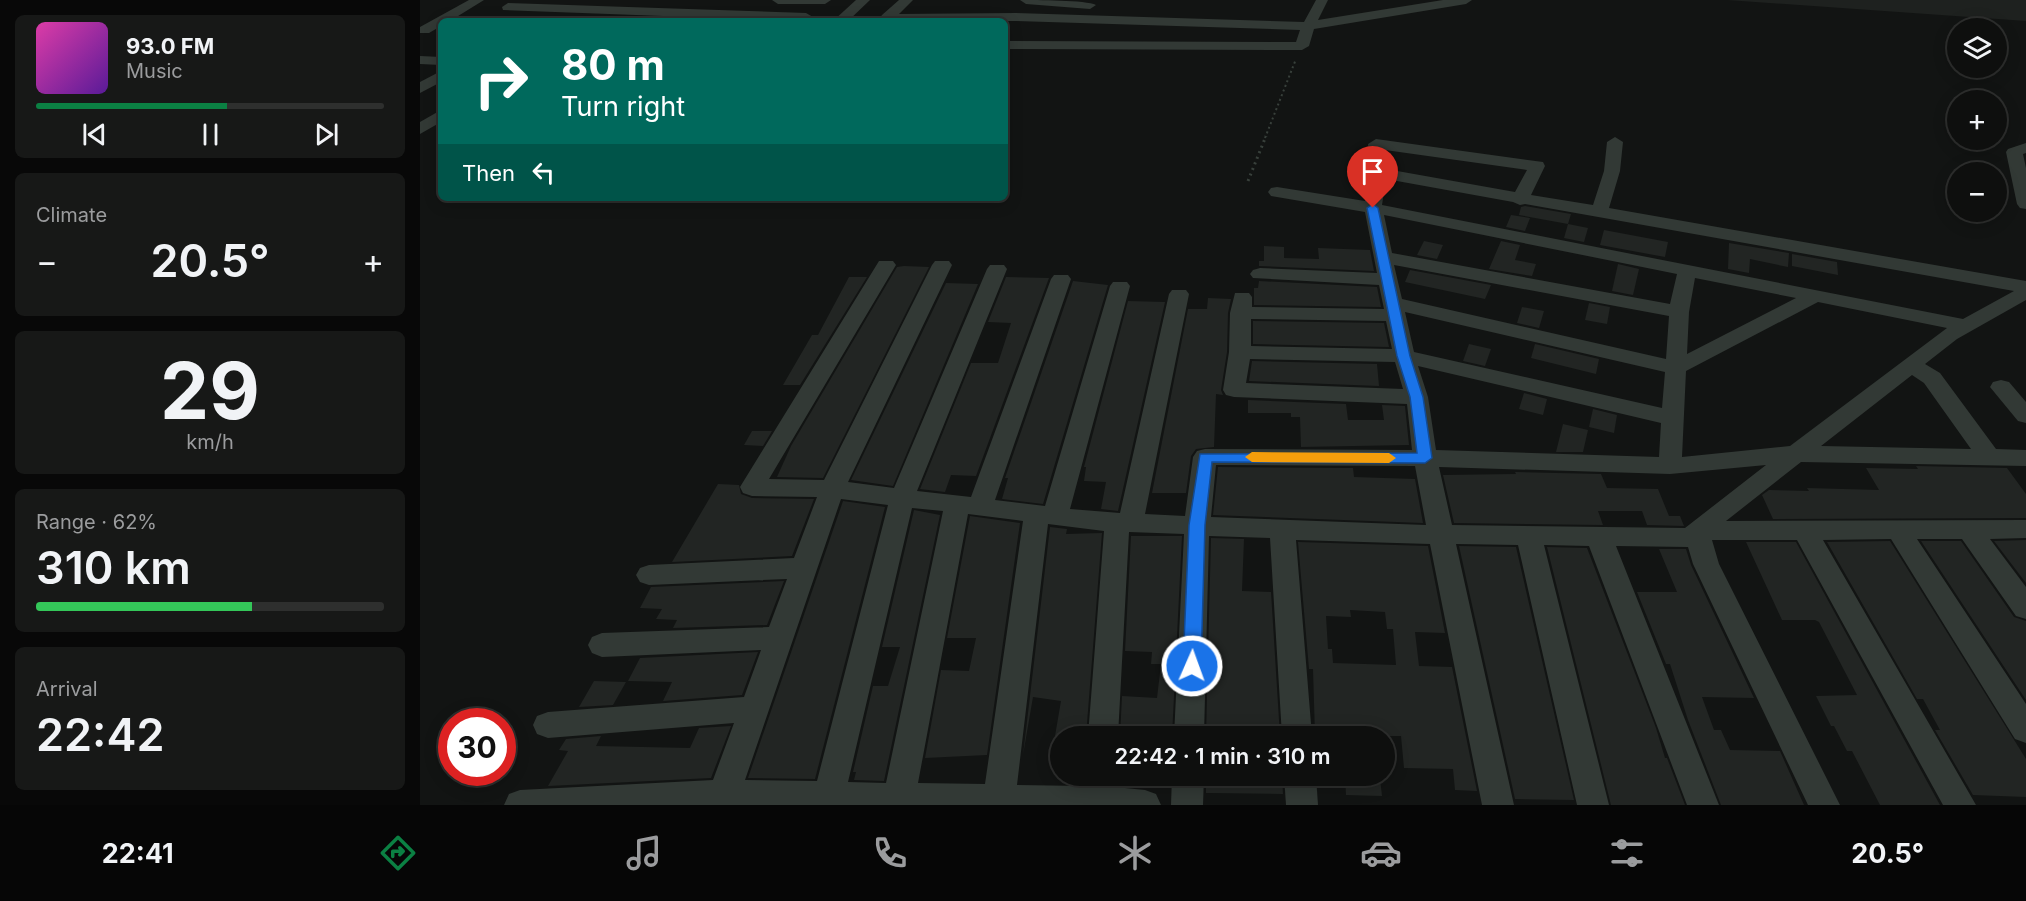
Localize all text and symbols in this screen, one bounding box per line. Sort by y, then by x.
map controls [1947,18,2007,222]
button: layers [1947,18,2007,78]
text: 93.0 FM [126,33,214,59]
text: 80 m [561,39,665,90]
icon: right [462,42,540,120]
text: Music [126,59,183,83]
text: Turn right [561,90,685,123]
button: + [1947,90,2007,150]
icon: previous [78,118,111,151]
icon: pause [194,118,227,151]
icon: next [310,118,343,151]
pin [1347,146,1398,208]
icon: arrive [1356,155,1389,188]
icon: left [527,156,560,189]
text: Then [462,160,515,186]
button: − [1947,162,2007,222]
text: Climate [36,203,107,227]
text: 20.5° [150,233,270,288]
text: − [36,241,58,281]
text: + [362,241,384,281]
text: 29 [160,343,260,438]
text: km/h [186,430,234,454]
text: Range · 62% [36,510,157,534]
text: 310 km [36,540,191,595]
position arrow [1160,634,1224,698]
text: Arrival [36,677,98,701]
text: 22:42 [36,707,164,762]
speed limit sign: 30 [438,708,516,786]
text: 22:42 · 1 min · 310 m [1114,743,1331,769]
icon: directions [377,832,419,874]
icon: music [623,832,665,874]
icon: phone [869,832,911,874]
icon: climate [1114,832,1156,874]
icon: car [1360,832,1402,874]
icon: filters [1606,832,1648,874]
text: 22:41 [102,837,174,870]
text: 20.5° [1851,837,1924,870]

